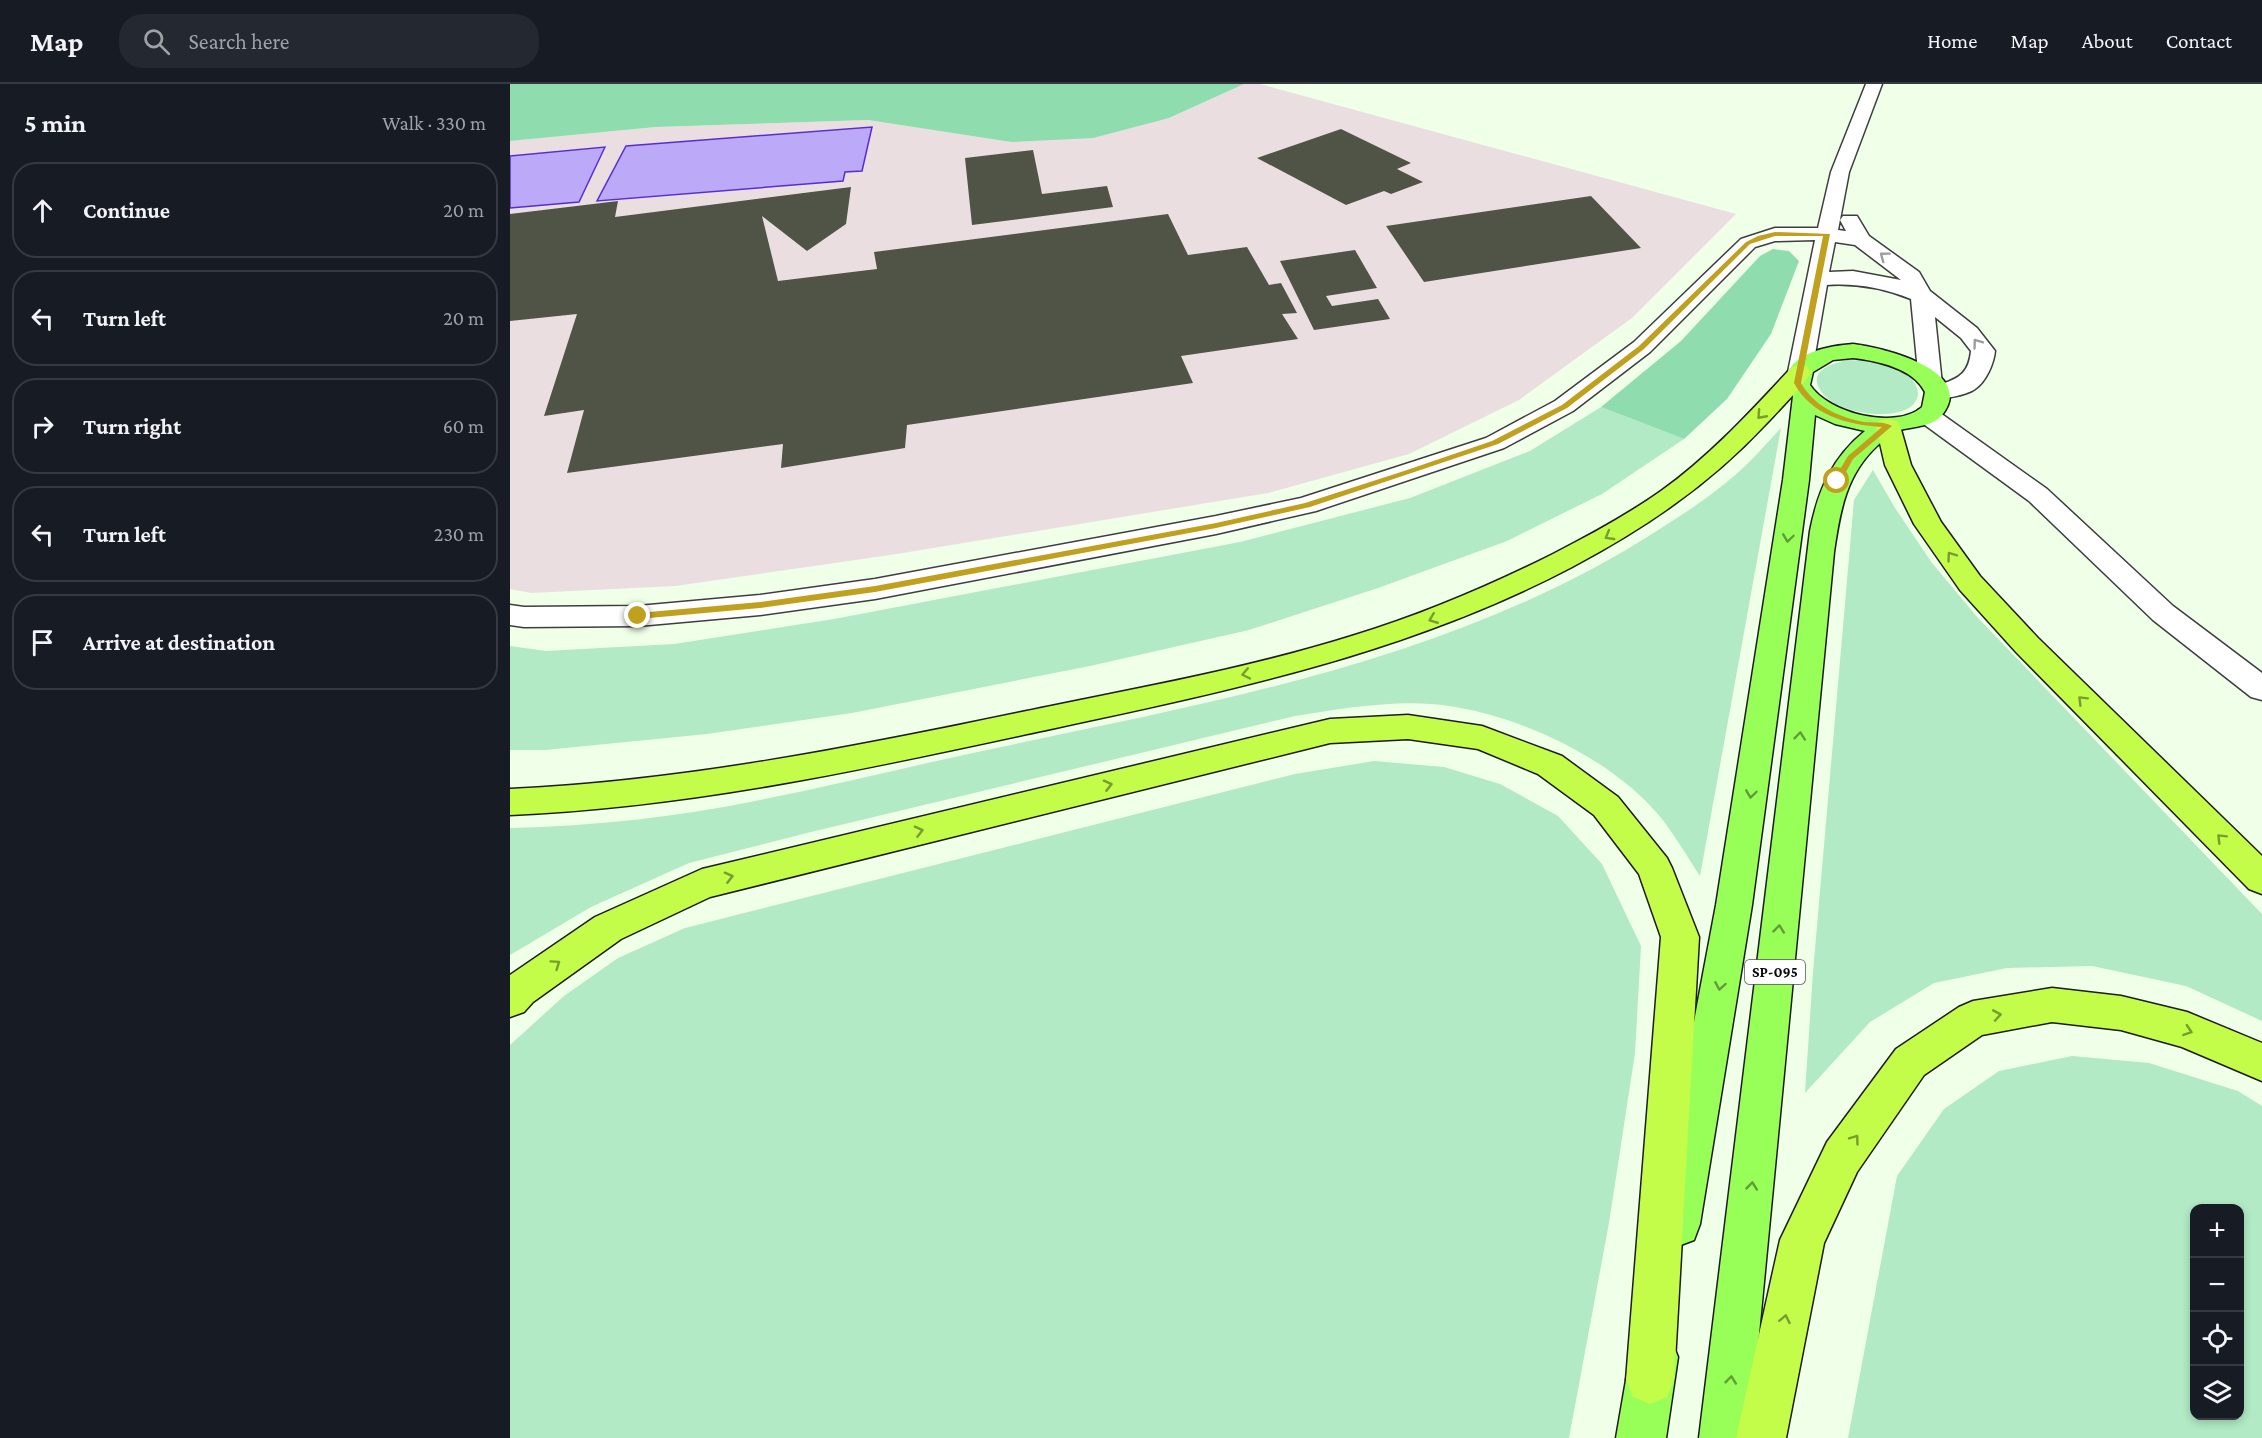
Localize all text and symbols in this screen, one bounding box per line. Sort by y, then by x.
search box [119,14,539,68]
icon: search [140,25,173,58]
text: Map [30,26,83,57]
text: Search here [188,29,289,54]
text: Home [1927,29,1977,53]
text: Map [2010,29,2049,53]
text: About [2082,29,2133,53]
text: Contact [2166,29,2232,53]
text: 5 min [24,109,86,138]
text: Walk · 330 m [382,112,486,134]
icon: ahead [26,194,59,227]
text: Continue [83,198,170,223]
text: 20 m [443,199,484,221]
one-way arrow [1879,253,1890,264]
icon: left [26,302,59,335]
text: Turn left [83,306,166,331]
text: 20 m [443,307,484,329]
one-way arrow [1973,338,1984,349]
one-way arrow [1757,408,1768,419]
icon: right [26,410,59,443]
text: Turn right [83,414,181,439]
text: 60 m [443,415,484,437]
route start [1823,467,1849,493]
icon: left [26,518,59,551]
text: Turn left [83,522,166,547]
text: 230 m [434,523,484,545]
one-way arrow [1605,529,1615,540]
one-way arrow [1782,534,1794,543]
one-way arrow [1947,552,1958,563]
route end [624,602,650,628]
one-way arrow [1428,612,1439,624]
icon: arrive [26,626,59,659]
text: Arrive at destination [83,630,275,655]
one-way arrow [1241,667,1251,680]
one-way arrow [2079,697,2090,708]
one-way arrow [1793,731,1806,740]
one-way arrow [1103,780,1113,793]
one-way arrow [1745,789,1757,798]
one-way arrow [913,825,923,838]
one-way arrow [2217,834,2227,845]
one-way arrow [724,872,734,885]
one-way arrow [1772,925,1785,934]
one-way arrow [549,960,560,971]
road number: SP-095 [1745,960,1805,984]
one-way arrow [1714,981,1727,991]
one-way arrow [1991,1009,2001,1022]
one-way arrow [2182,1024,2193,1037]
one-way arrow [1848,1135,1859,1146]
one-way arrow [1745,1181,1757,1191]
map controls [2190,1204,2244,1420]
button: + [2190,1204,2244,1258]
button: − [2190,1258,2244,1312]
button: locate [2190,1312,2244,1366]
one-way arrow [1778,1314,1791,1324]
button: layers [2190,1366,2244,1420]
one-way arrow [1724,1375,1736,1384]

